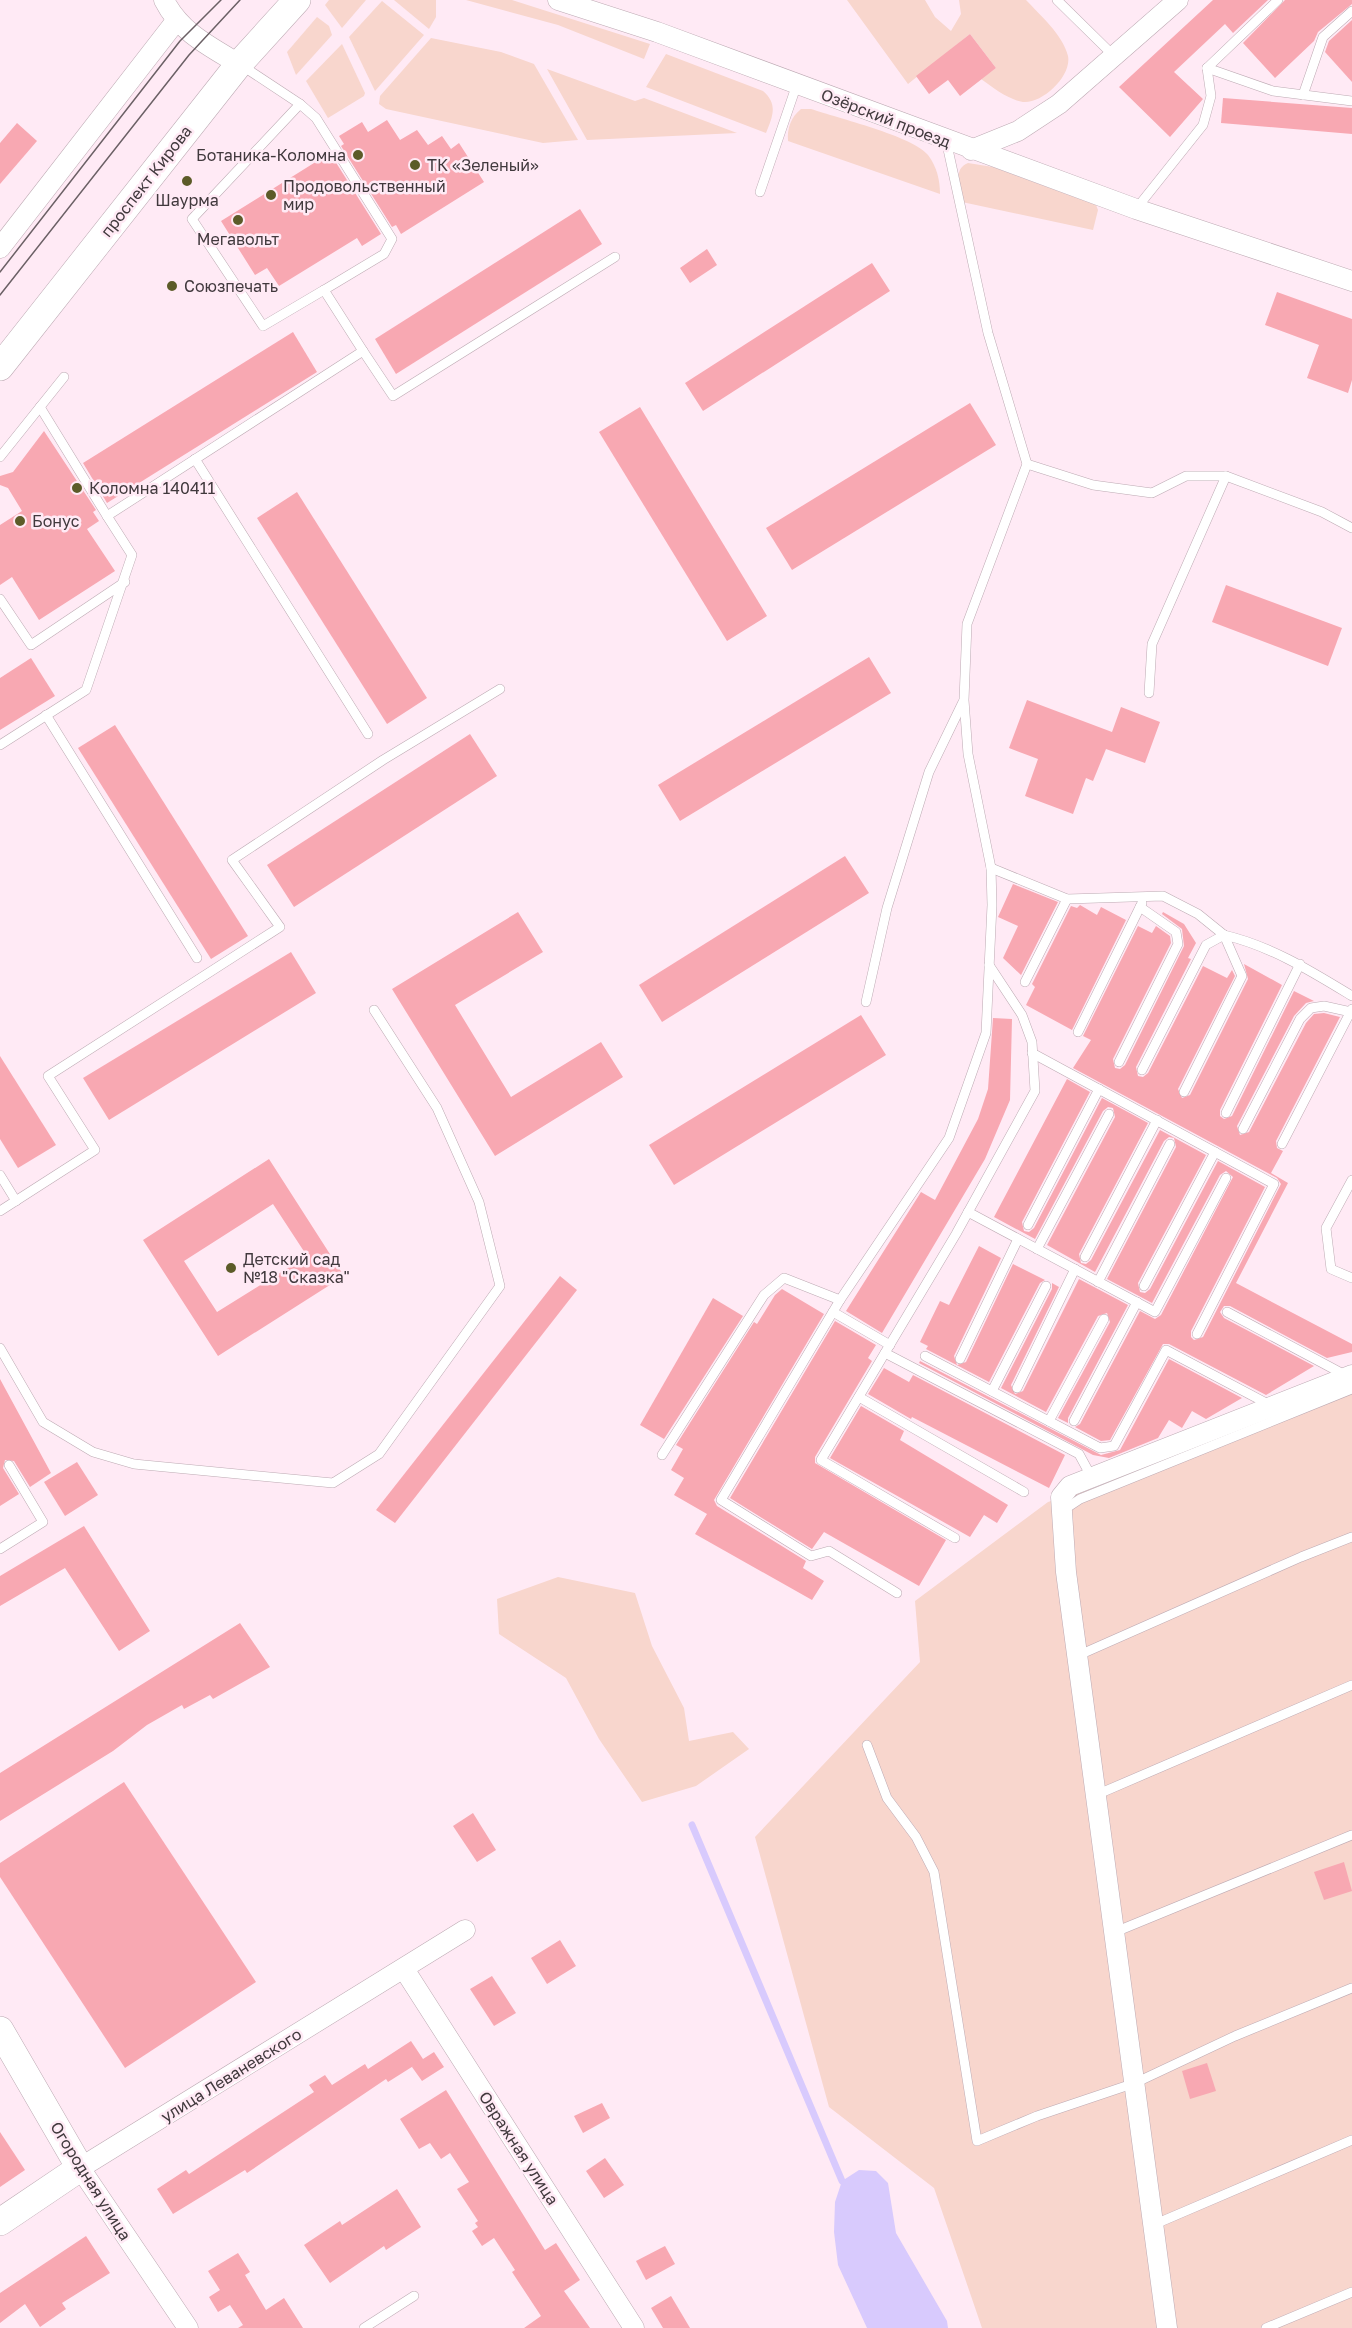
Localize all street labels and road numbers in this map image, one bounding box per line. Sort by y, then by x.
street label: Озёрский проезд [818,84,954,152]
street label: проспект Кирова [96,121,196,241]
street label: улица Леваневского [157,2024,305,2126]
street label: Овражная улица [475,2087,563,2209]
street label: Огородная улица [46,2118,136,2244]

